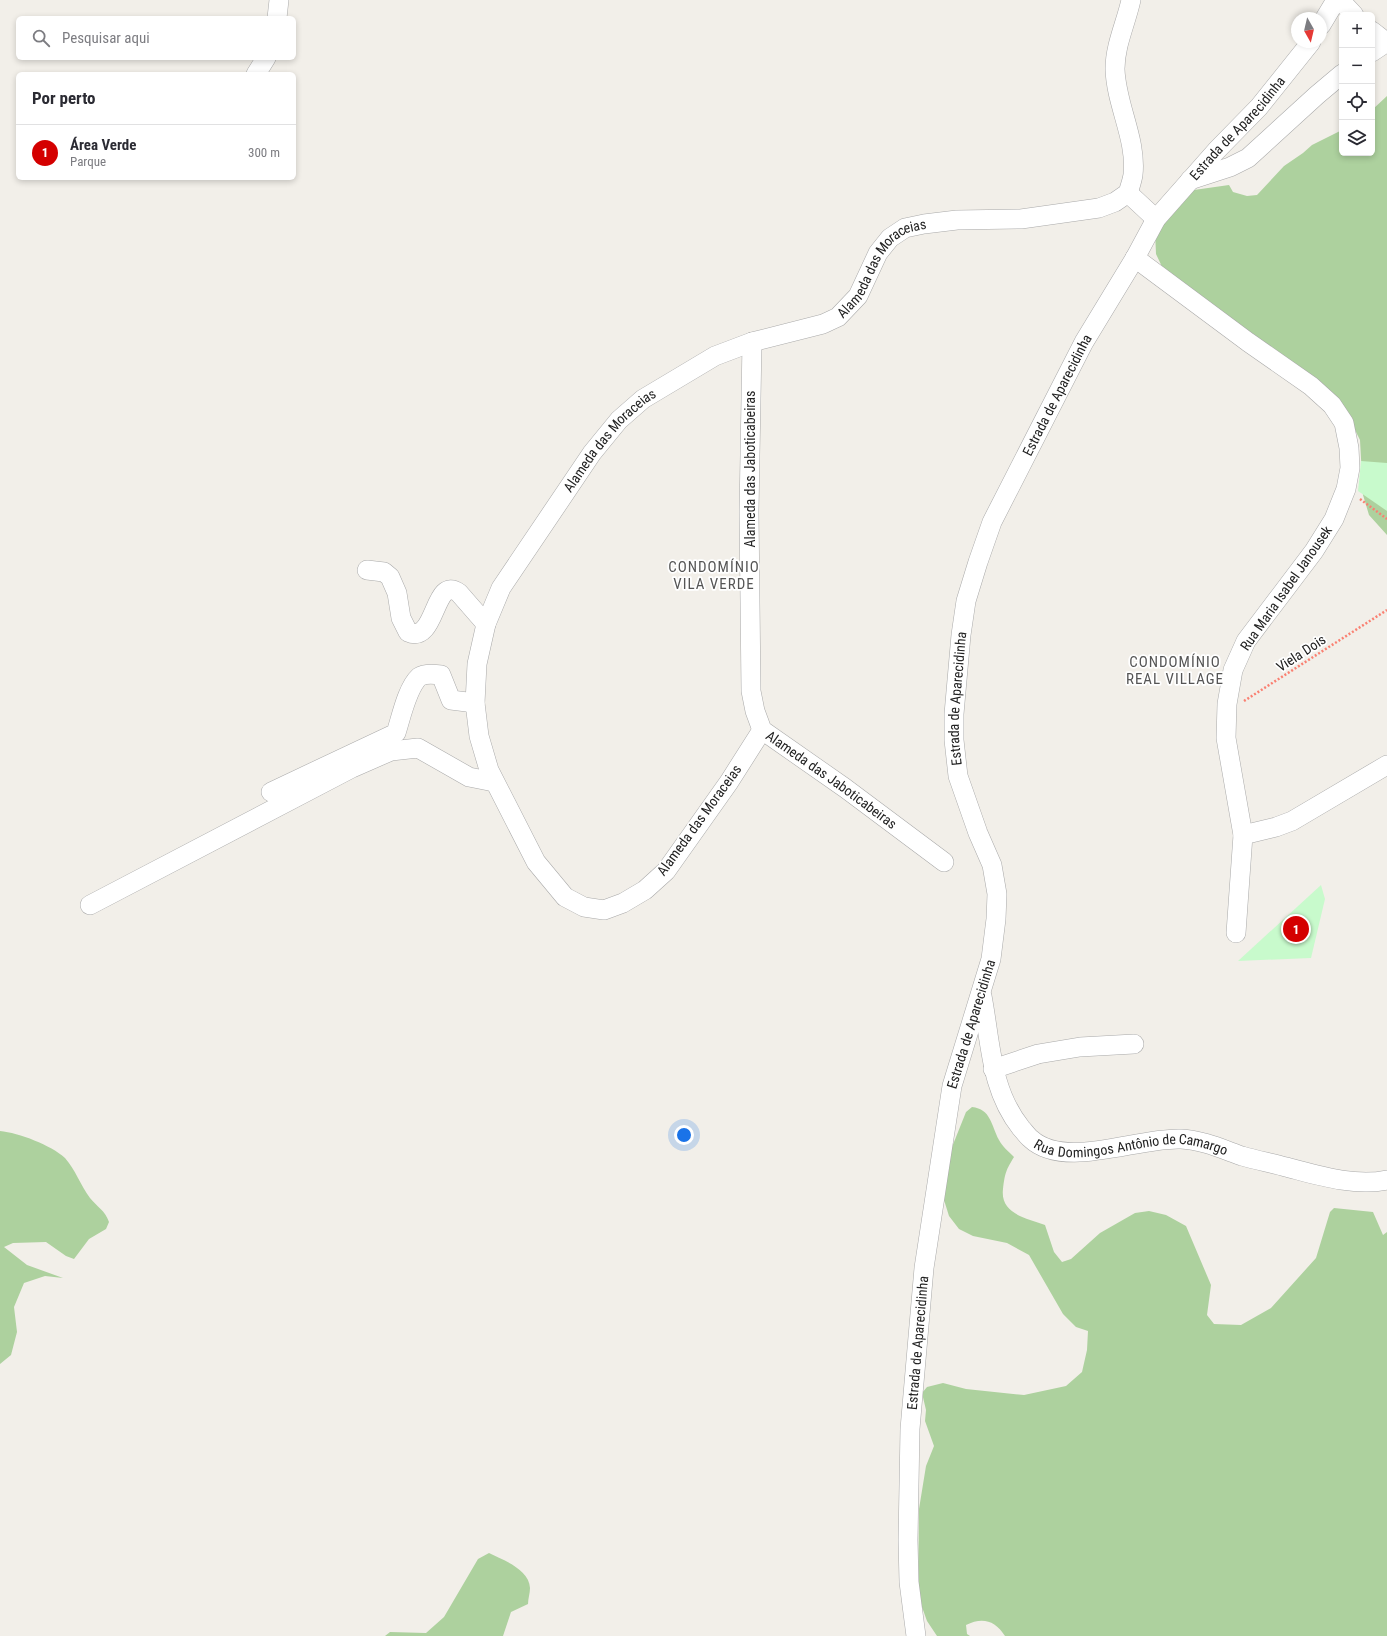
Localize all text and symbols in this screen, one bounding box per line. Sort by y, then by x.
north arrow [1291,12,1327,48]
map controls [1339,12,1375,156]
button: + [1339,12,1375,48]
search box [16,16,296,60]
icon: search [30,27,52,49]
text: Pesquisar aqui [62,29,150,47]
button: − [1339,48,1375,84]
street label: Estrada de Aparecidinha [1186,73,1288,183]
button: locate [1339,84,1375,120]
text: Por perto [32,88,96,108]
button: layers [1339,120,1375,156]
text: Área Verde [70,136,136,154]
text: 1 [42,145,48,160]
text: 300 m [248,145,280,160]
text: Parque [70,154,106,169]
street label: Alameda das Moraceias [834,216,928,321]
street label: Estrada de Aparecidinha [1019,331,1095,458]
street label: Alameda das Moraceias [560,385,658,495]
street label: Alameda das Jaboticabeiras [742,391,758,547]
street label: Rua Maria Isabel Janousek [1237,522,1336,653]
district label: CONDOMÍNIO VILA VERDE [668,558,760,593]
street label: Estrada de Aparecidinha [946,630,969,766]
street label: Viela Dois [1273,631,1329,675]
district label: CONDOMÍNIO REAL VILLAGE [1126,653,1224,688]
street label: Alameda das Jaboticabeiras [763,727,900,832]
street label: Alameda das Moraceias [653,762,745,878]
pin: 1 [1283,914,1309,944]
street label: Estrada de Aparecidinha [944,958,998,1091]
your location [674,1125,694,1145]
street label: Rua Domingos Antônio de Camargo [1031,1131,1230,1160]
street label: Estrada de Aparecidinha [904,1275,931,1410]

